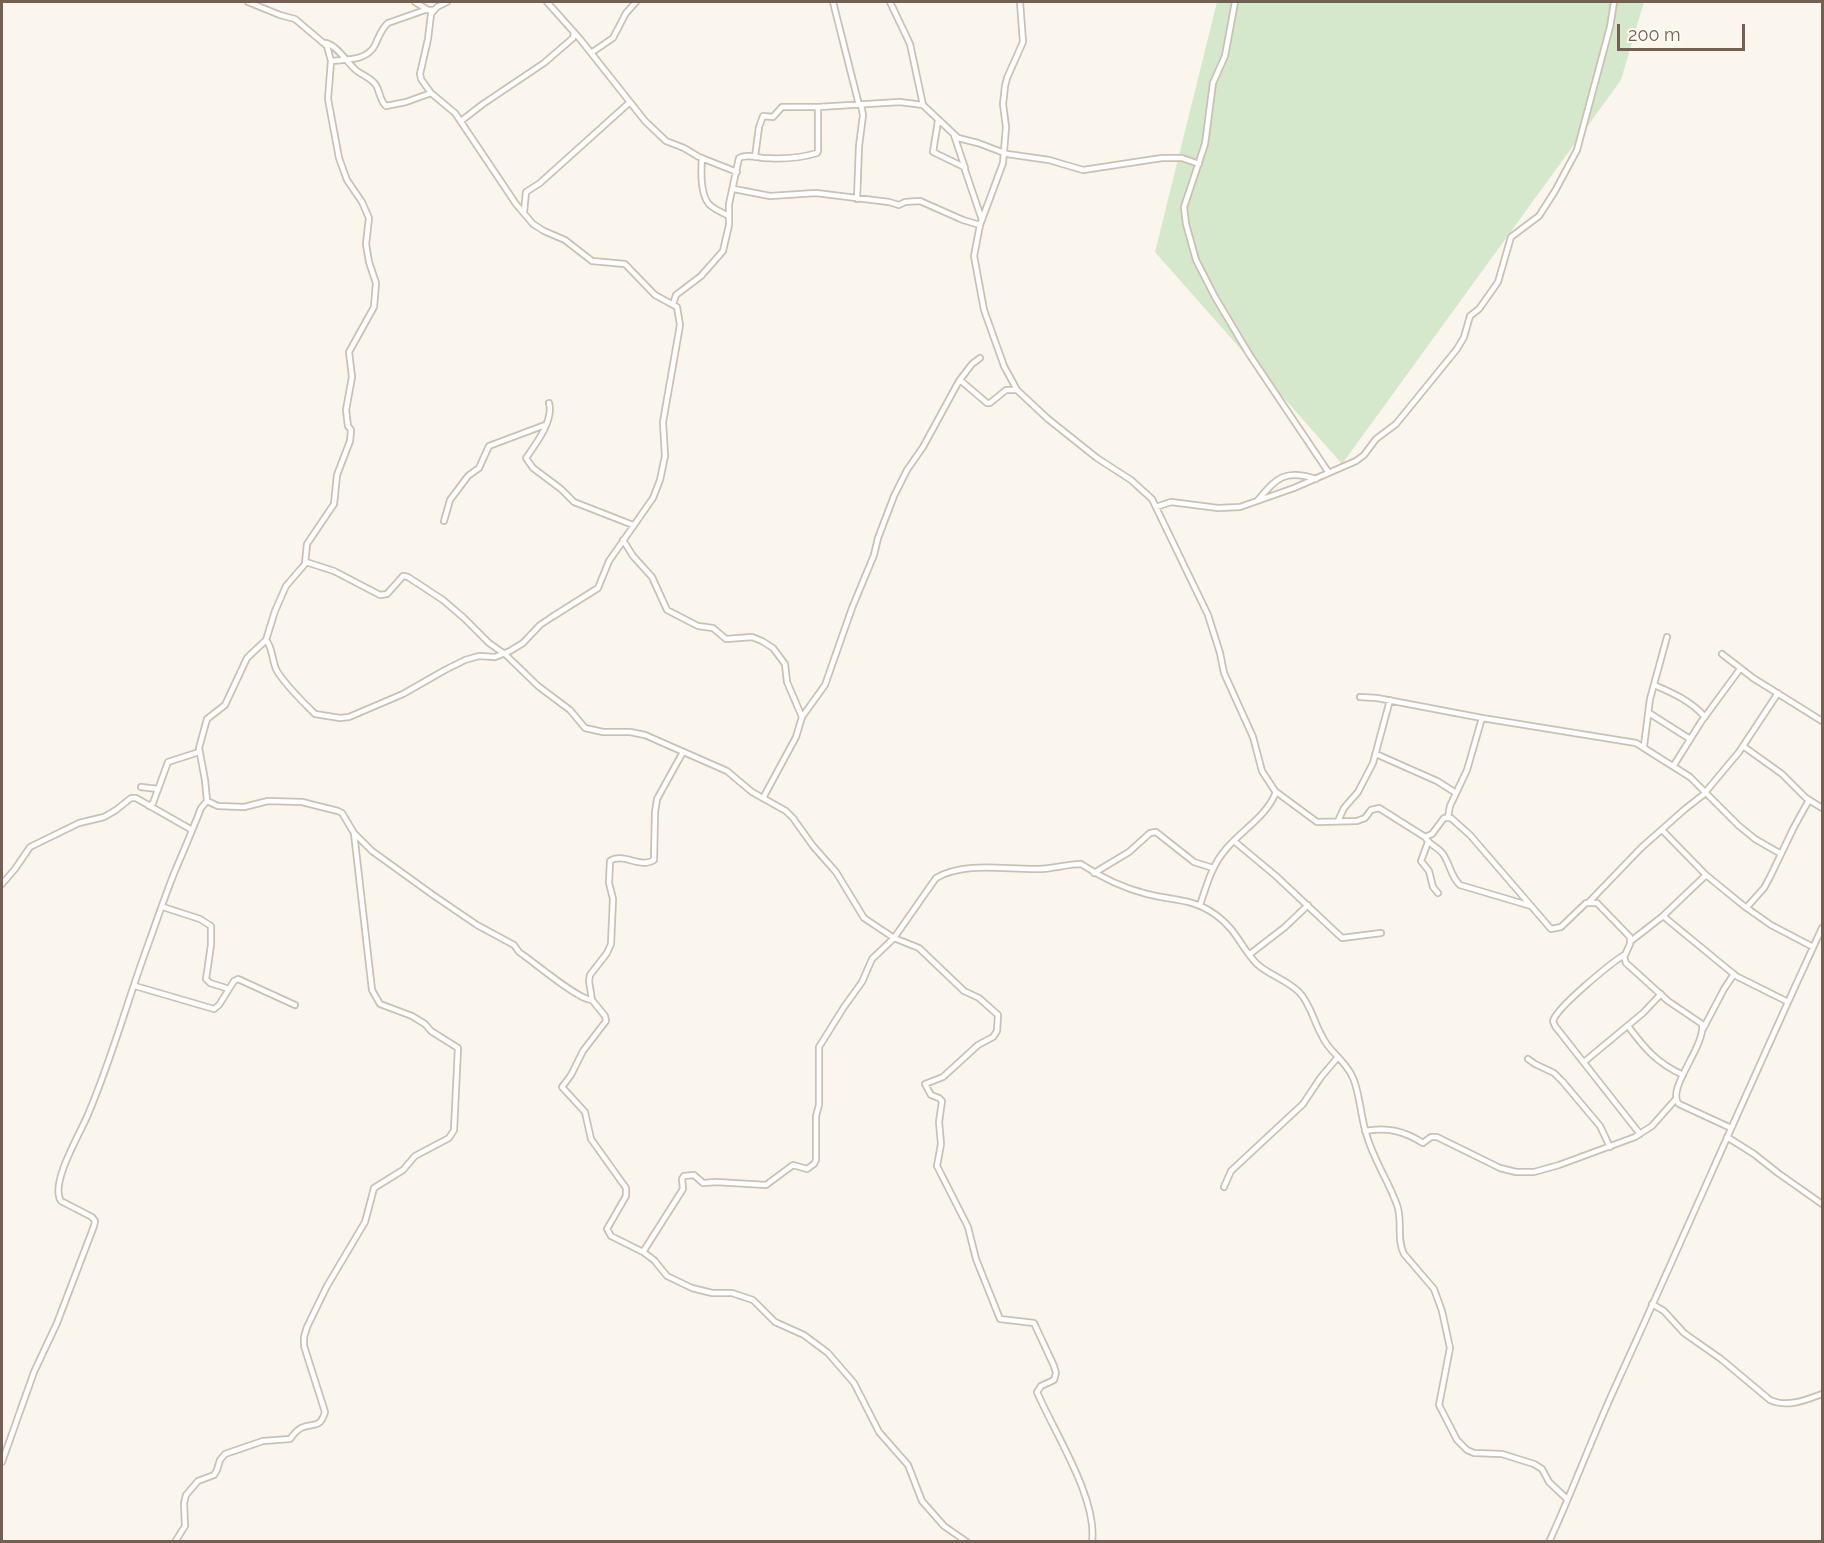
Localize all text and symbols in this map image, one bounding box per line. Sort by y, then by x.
scale bar [1620,12,1748,50]
text: 200 m [1628,24,1681,45]

